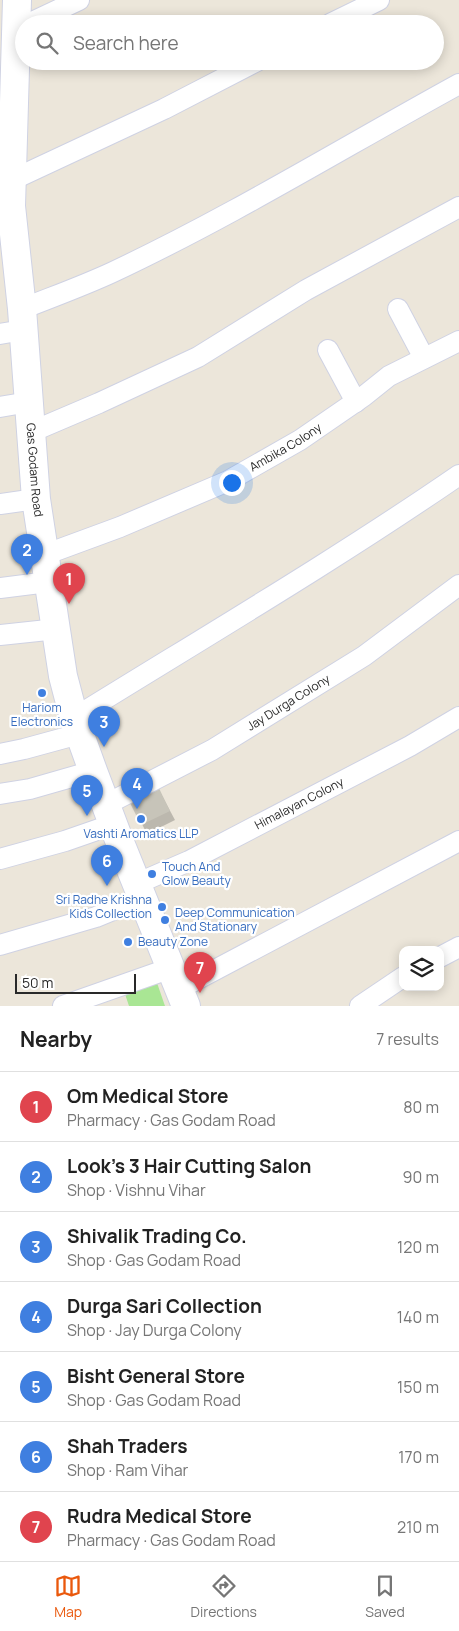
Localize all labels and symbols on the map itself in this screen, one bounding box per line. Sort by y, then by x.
street label: Ambika Colony [246,418,325,475]
street label: Gas Godam Road [22,422,48,518]
your location [219,470,245,496]
pin: 2 [11,534,43,575]
pin: 1 [53,563,85,604]
street label: Jay Durga Colony [243,670,334,734]
marker: Hariom Electronics [36,687,48,699]
place label: Hariom Electronics [11,699,73,730]
pin: 3 [88,706,120,747]
pin: 4 [121,768,153,809]
street label: Himalayan Colony [251,773,347,833]
pin: 5 [71,775,103,816]
marker: Vashti Aromatics LLP [135,813,147,825]
place label: Vashti Aromatics LLP [83,825,199,842]
pin: 6 [91,845,123,886]
place label: Touch And Glow Beauty [162,858,231,889]
marker: Touch And Glow Beauty [146,868,158,880]
place label: Sri Radhe Krishna Kids Collection [56,891,152,922]
marker: Sri Radhe Krishna Kids Collection [156,901,168,913]
place label: Deep Communication And Stationary [175,904,295,935]
marker: Deep Communication And Stationary [159,914,171,926]
place label: Beauty Zone [138,933,208,950]
marker: Beauty Zone [122,936,134,948]
pin: 7 [184,952,216,993]
scale bar [15,971,136,994]

